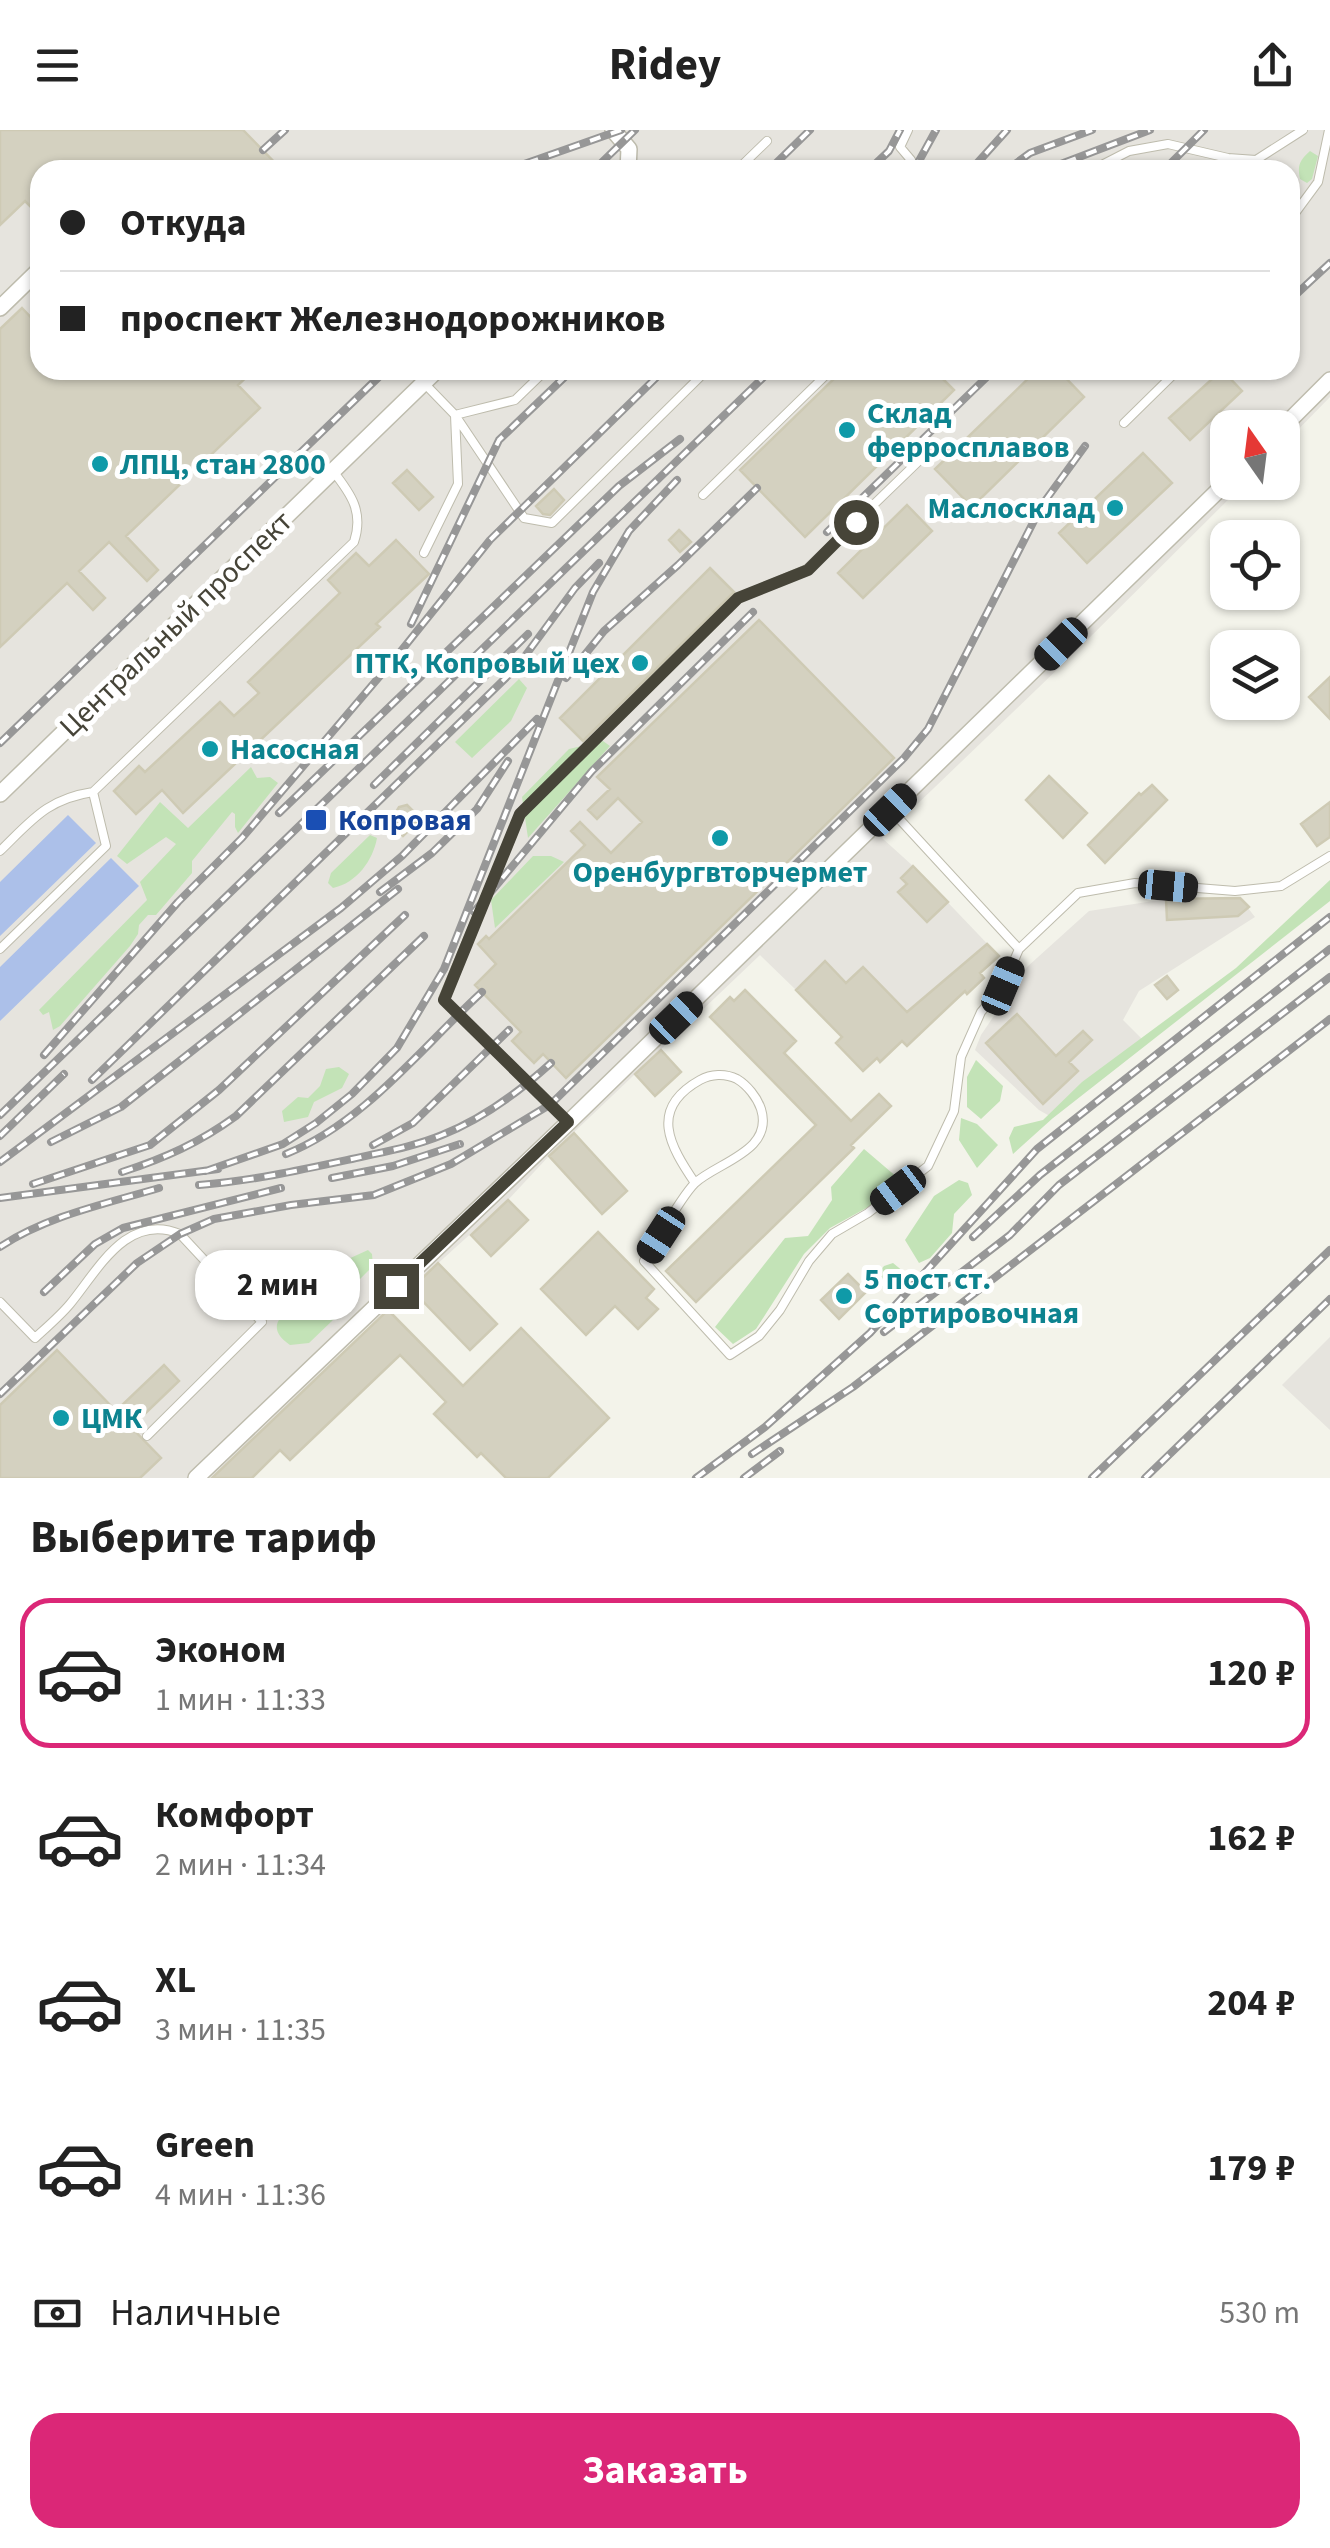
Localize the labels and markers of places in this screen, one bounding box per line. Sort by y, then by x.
place label: Склад ферросплавов [867,392,1070,469]
marker: Склад ферросплавов [836,419,858,441]
place label: ЛПЦ, стан 2800 [119,443,326,486]
marker: ЛПЦ, стан 2800 [89,453,111,475]
place label: Маслосклад [927,487,1095,530]
marker: Маслосклад [1104,497,1126,519]
place label: ПТК, Копровый цех [355,642,620,685]
marker: ПТК, Копровый цех [629,652,651,674]
place label: Насосная [230,728,360,771]
marker: Насосная [199,738,221,760]
place label: Копровая [338,799,472,842]
marker: Копровая [303,807,329,833]
marker: Оренбургвторчермет [709,827,731,849]
place label: Оренбургвторчермет [573,851,867,894]
place label: 5 пост ст. Сортировочная [864,1258,1079,1335]
marker: 5 пост ст. Сортировочная [833,1285,855,1307]
place label: ЦМК [81,1397,143,1440]
marker: ЦМК [50,1407,72,1429]

